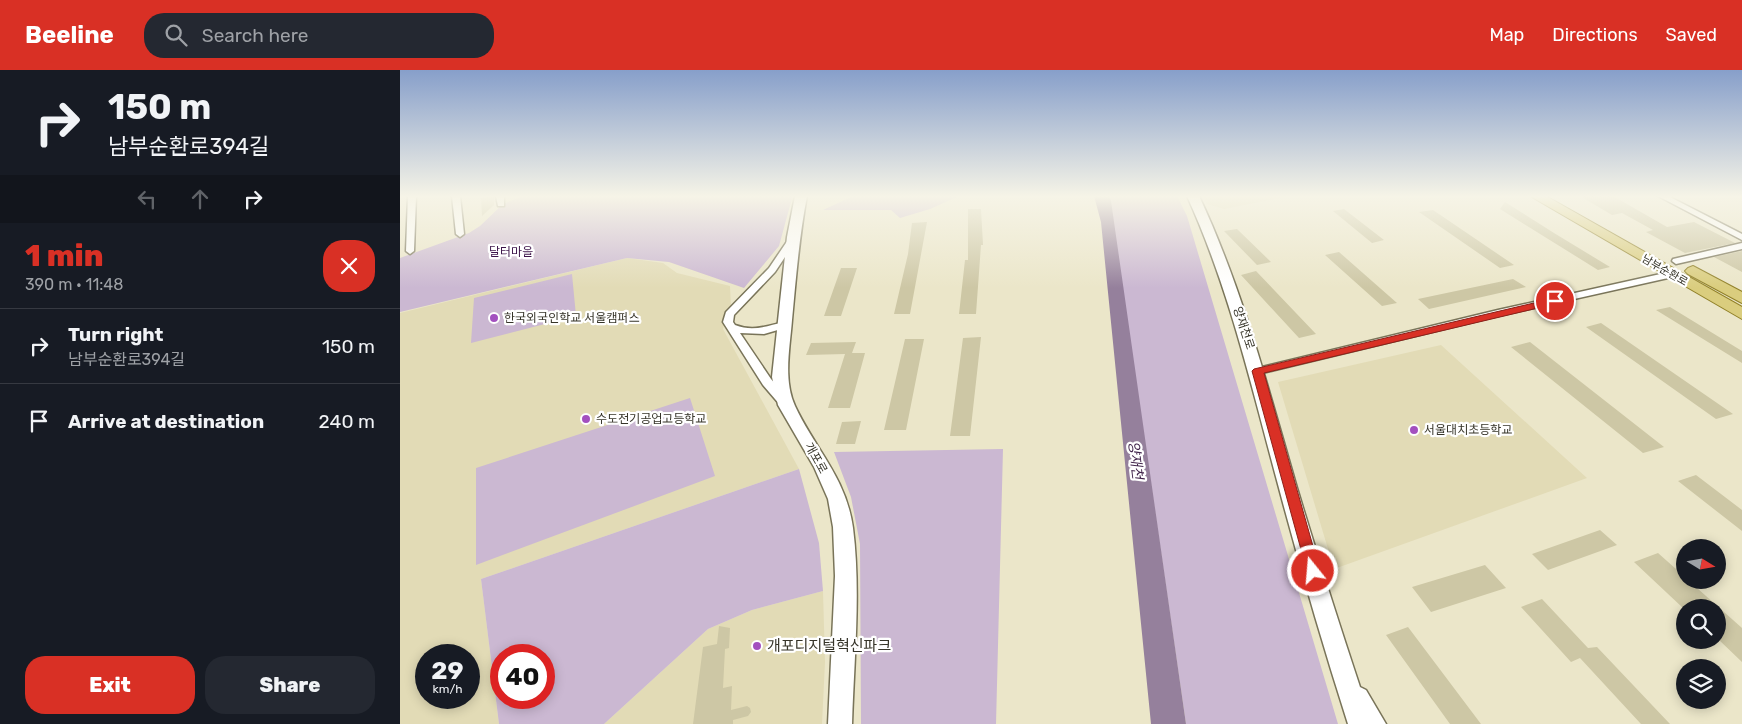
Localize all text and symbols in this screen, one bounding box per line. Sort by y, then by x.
search box [144,13,494,58]
text: Beeline [25,21,114,49]
icon: search [162,21,190,49]
text: Search here [202,24,308,47]
text: Map [1489,24,1524,46]
text: Directions [1552,24,1638,46]
text: Saved [1666,24,1717,46]
text: 150 m [108,86,211,128]
icon: right [25,90,90,155]
text: 남부순환로394길 [108,133,269,160]
icon: left [133,185,161,213]
icon: ahead [186,185,214,213]
icon: right [239,185,267,213]
text: 1 min [25,238,103,274]
button: close [323,240,375,292]
district label: 달터마을 [489,245,533,259]
street label: 남부순환로 [1640,252,1690,289]
text: 390 m · 11:48 [25,275,123,294]
pin [1534,280,1576,322]
icon: arrive [1541,287,1569,315]
street label: 양재천로 [1231,305,1257,351]
place label: 한국외국인학교 서울캠퍼스 [504,311,639,325]
marker: 한국외국인학교 서울캠퍼스 [488,312,500,324]
text: Turn right [68,323,163,346]
icon: right [25,332,53,360]
text: 150 m [322,335,375,358]
text: 남부순환로394길 [68,350,185,369]
icon: arrive [25,407,53,435]
text: Arrive at destination [68,410,264,433]
text: 240 m [319,410,375,433]
place label: 수도전기공업고등학교 [596,412,706,426]
marker: 수도전기공업고등학교 [580,413,592,425]
place label: 서울대치초등학교 [1424,423,1512,437]
marker: 서울대치초등학교 [1408,424,1420,436]
street label: 개포로 [802,440,830,476]
water label: 양재천 [1125,440,1146,481]
north arrow [1676,539,1726,589]
map controls [1676,539,1726,709]
position arrow [1286,544,1338,596]
button: search [1676,599,1726,649]
place label: 개포디지털혁신파크 [767,637,891,655]
marker: 개포디지털혁신파크 [751,640,763,652]
speed limit sign: 40 [490,644,555,709]
button: Exit [25,656,195,714]
button: Share [205,656,375,714]
text: 29 [431,656,464,685]
button: layers [1676,659,1726,709]
text: km/h [433,682,462,696]

